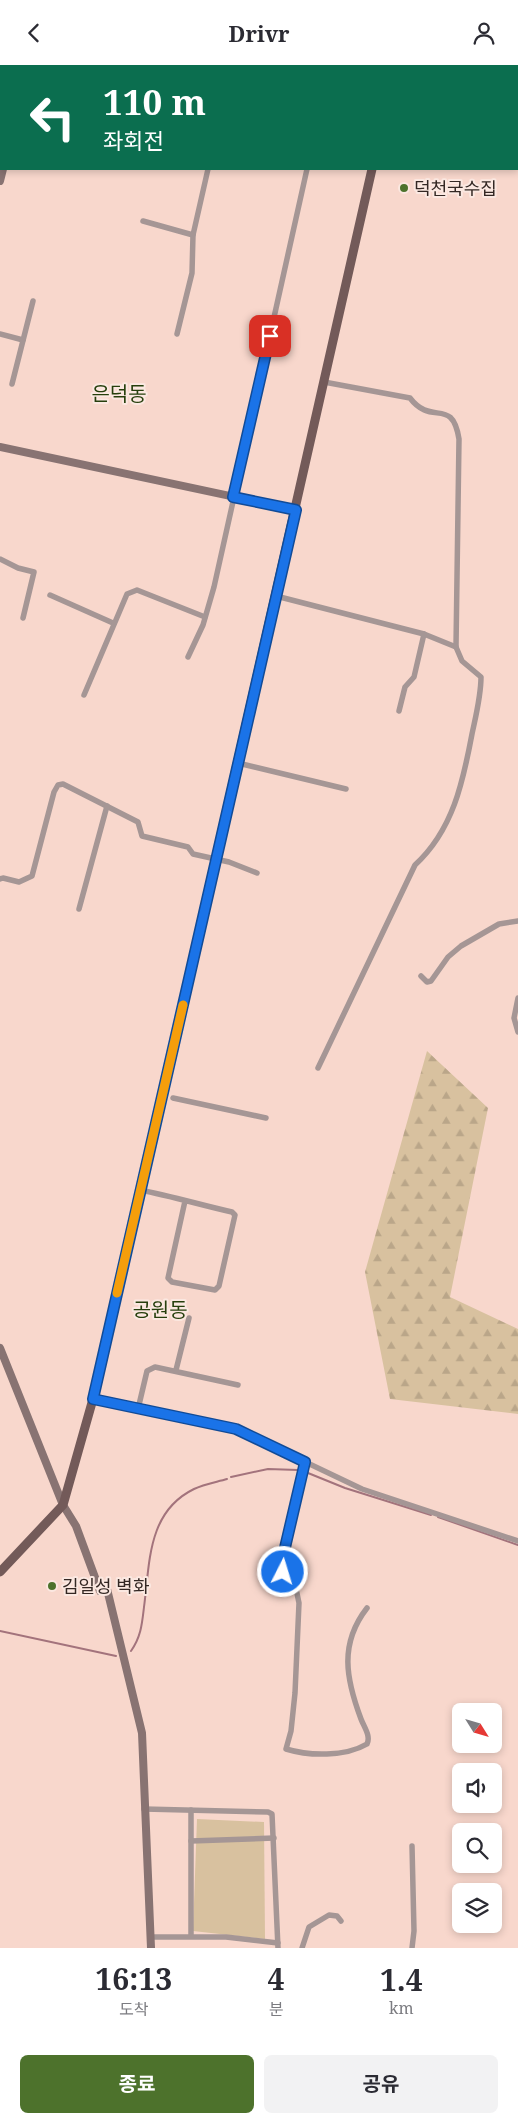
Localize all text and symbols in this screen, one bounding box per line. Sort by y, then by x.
text: Drivr [229,18,289,48]
icon: back [20,19,48,47]
icon: person [470,19,498,47]
text: 110 m [103,78,206,125]
icon: left [20,85,85,150]
text: 좌회전 [103,125,164,155]
place label: 덕천국수집 [414,176,497,200]
marker: 덕천국수집 [398,182,410,194]
pin [249,315,291,357]
icon: arrive [256,322,284,350]
district label: 은덕동 [91,380,147,407]
district label: 공원동 [132,1296,188,1323]
position arrow [256,1545,308,1597]
place label: 김일성 벽화 [62,1574,149,1598]
marker: 김일성 벽화 [46,1580,58,1592]
north arrow [452,1703,502,1753]
map controls [452,1703,502,1933]
button: sound [452,1763,502,1813]
button: search [452,1823,502,1873]
button: layers [452,1883,502,1933]
text: 16:13 [95,1958,172,1999]
text: 4 [268,1958,285,1999]
text: 1.4 [380,1959,423,2000]
text: km [389,1997,414,2019]
text: 도착 [119,1998,149,2020]
text: 분 [269,1998,283,2020]
button: 종료 [20,2055,254,2113]
button: 공유 [264,2055,498,2113]

